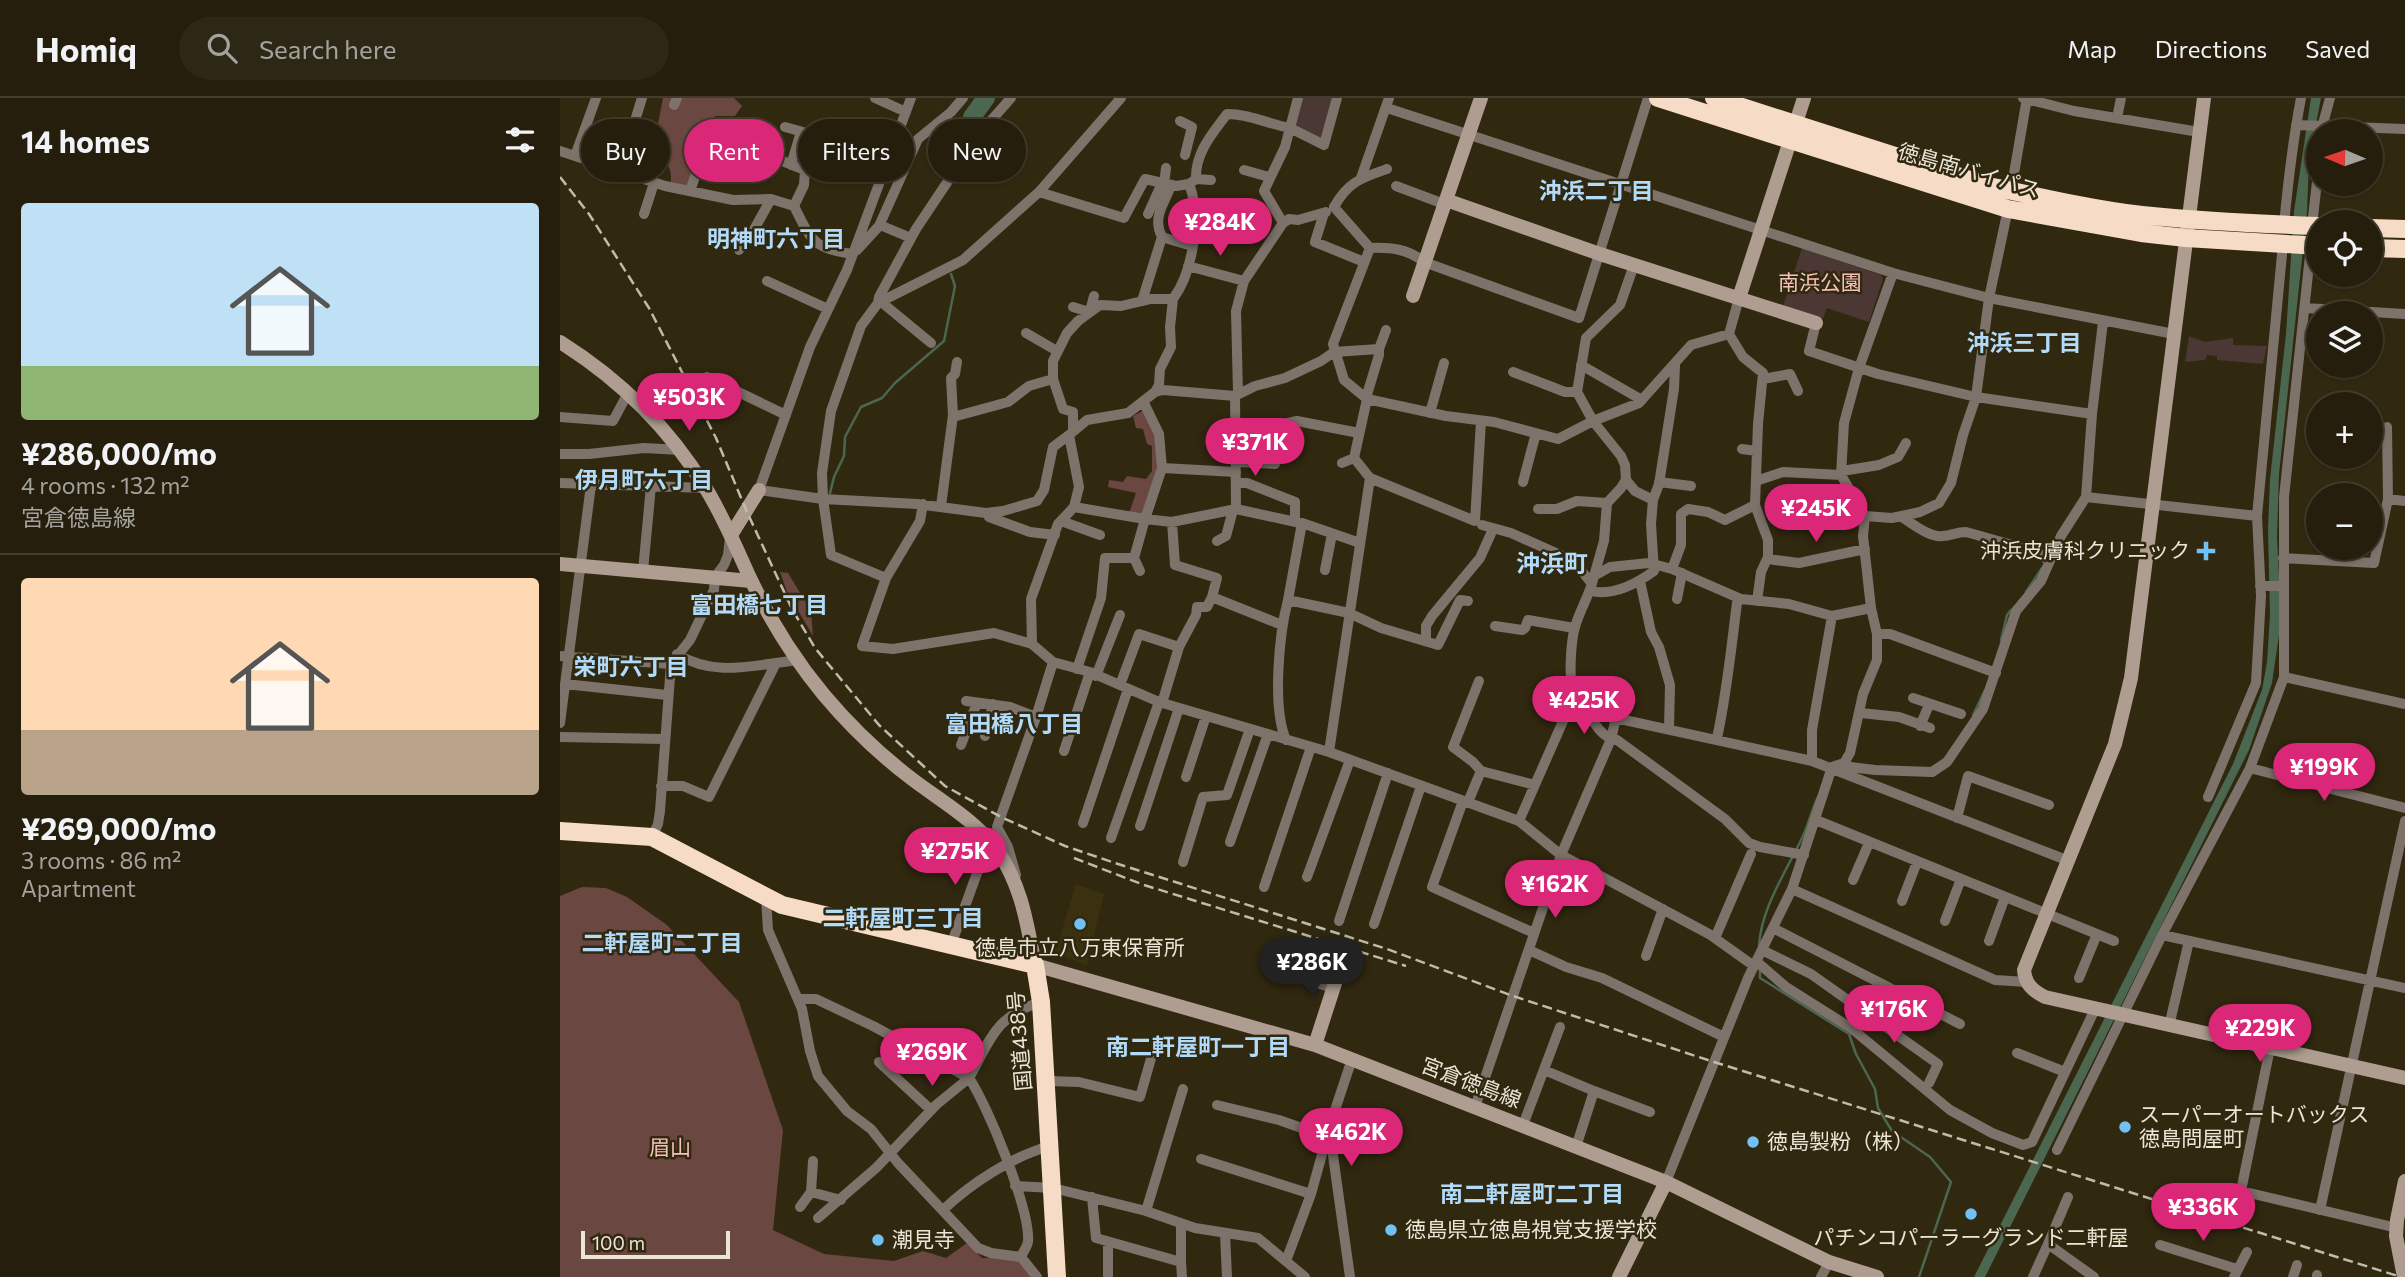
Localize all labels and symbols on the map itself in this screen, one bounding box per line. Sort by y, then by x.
north arrow [2306,119,2384,196]
street label: 徳島南バイパス [1896,137,2043,202]
district label: 沖浜二丁目 [1539,176,1654,204]
pin: ¥284K [1171,198,1269,258]
district label: 明神町六丁目 [707,224,845,252]
park label: 南浜公園 [1778,269,1862,294]
district label: 沖浜三丁目 [1967,328,2082,356]
pin: ¥503K [640,374,738,433]
pin: ¥371K [1206,418,1304,478]
district label: 伊月町六丁目 [575,465,713,493]
pin: ¥245K [1767,484,1865,544]
place label: 沖浜皮膚科クリニック [1980,537,2190,562]
marker: 沖浜皮膚科クリニック [2196,541,2216,561]
district label: 沖浜町 [1516,548,1588,577]
district label: 富田橋七丁目 [690,590,828,618]
district label: 栄町六丁目 [574,652,689,680]
pin: ¥425K [1535,676,1633,736]
district label: 富田橋八丁目 [945,709,1083,737]
pin: ¥199K [2275,744,2373,803]
pin: ¥275K [906,828,1004,887]
pin: ¥162K [1506,860,1604,920]
district label: 二軒屋町三丁目 [823,903,984,931]
marker: 徳島市立八万東保育所 [1072,916,1088,932]
district label: 二軒屋町二丁目 [582,928,743,956]
place label: 徳島市立八万東保育所 [975,934,1185,959]
pin: ¥286K [1263,939,1361,998]
pin: ¥176K [1845,986,1943,1045]
street label: 国道438号 [1002,990,1035,1092]
pin: ¥229K [2211,1004,2309,1064]
pin: ¥269K [883,1028,981,1088]
district label: 南二軒屋町一丁目 [1106,1032,1290,1060]
street label: 宮倉徳島線 [1418,1051,1525,1112]
place label: スーパーオートバックス 徳島問屋町 [2139,1101,2369,1150]
pin: ¥462K [1302,1108,1400,1168]
marker: スーパーオートバックス 徳島問屋町 [2117,1119,2133,1135]
place label: 徳島製粉（株） [1767,1128,1914,1153]
park label: 眉山 [649,1134,691,1159]
marker: 徳島製粉（株） [1745,1134,1761,1150]
district label: 南二軒屋町二丁目 [1440,1179,1624,1207]
pin: ¥336K [2154,1184,2252,1243]
marker: パチンコパーラーグランド二軒屋 [1963,1206,1979,1222]
place label: 徳島県立徳島視覚支援学校 [1405,1216,1657,1241]
marker: 徳島県立徳島視覚支援学校 [1383,1222,1399,1238]
place label: パチンコパーラーグランド二軒屋 [1814,1224,2129,1249]
place label: 潮見寺 [892,1226,955,1251]
scale bar [581,1228,730,1260]
marker: 潮見寺 [870,1232,886,1248]

